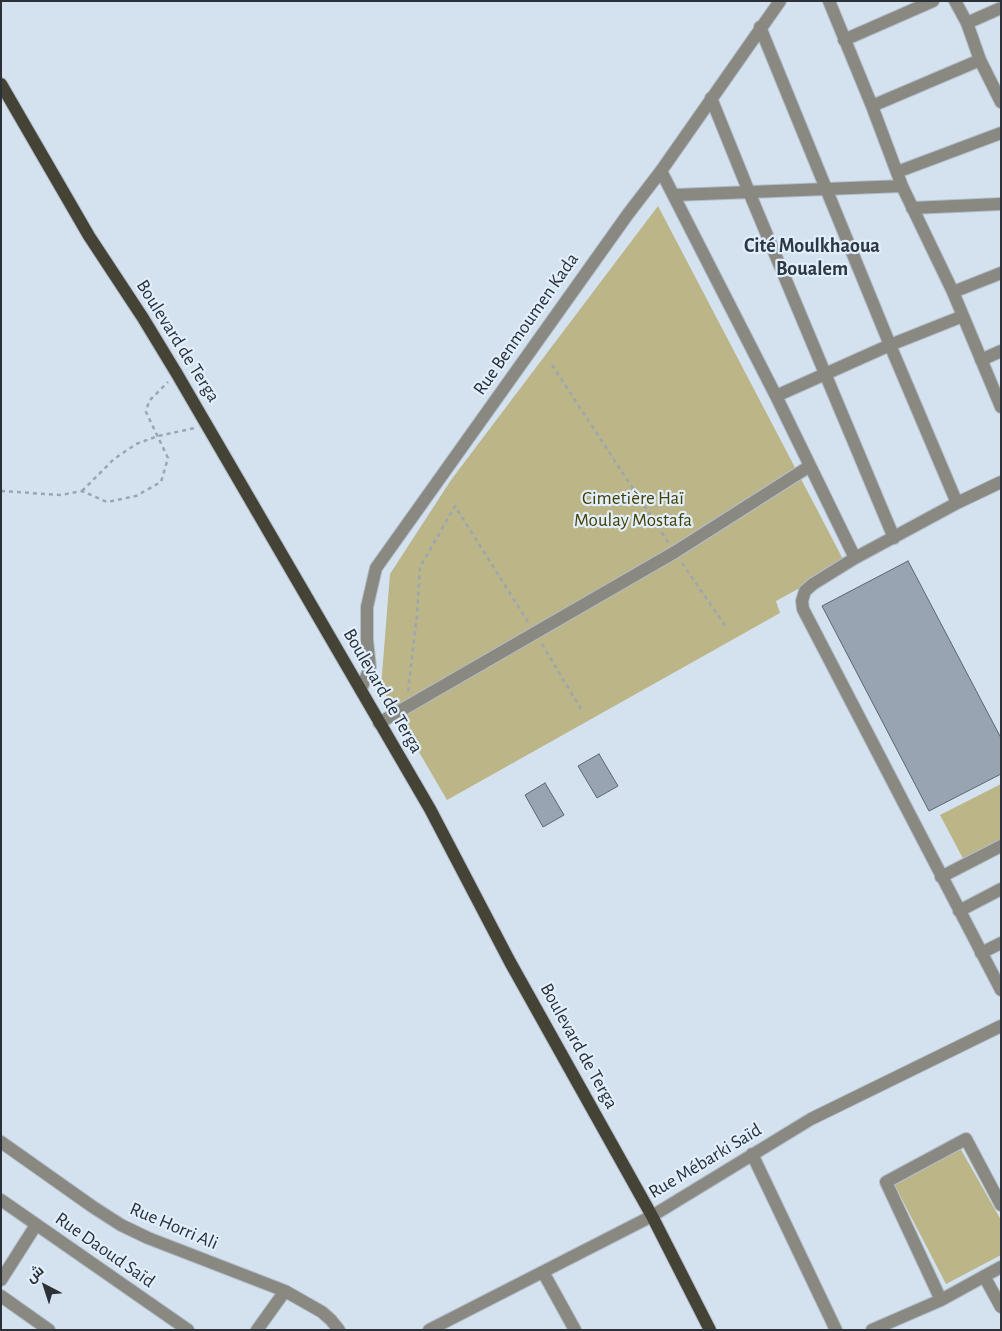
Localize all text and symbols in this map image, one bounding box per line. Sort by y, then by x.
district label: Cité Moulkhaoua Boualem [744,234,880,281]
street label: Rue Benmoumen Kada [468,248,584,400]
street label: Boulevard de Terga [131,275,225,407]
park label: Cimetière Haï Moulay Mostafa [574,487,692,531]
street label: Boulevard de Terga [338,625,428,757]
street label: Boulevard de Terga [535,979,623,1113]
street label: Rue Mébarki Saïd [644,1118,766,1204]
street label: Rue Horri Ali [126,1197,222,1255]
street label: Rue Daoud Saïd [51,1207,159,1293]
north arrow [20,1261,70,1311]
text: ش [24,1263,47,1286]

